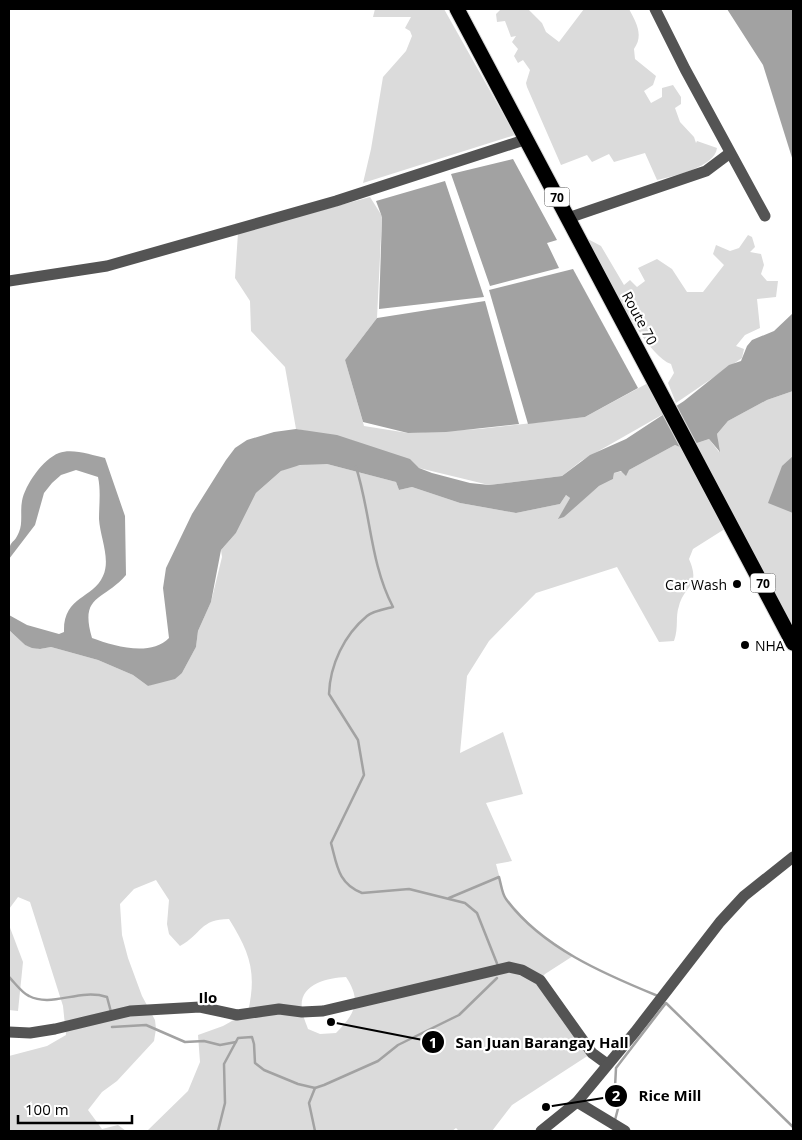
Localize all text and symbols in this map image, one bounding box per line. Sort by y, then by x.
road number: 70 [544,188,570,206]
street label: Route 70 [618,288,662,348]
road number: 70 [750,574,776,592]
place label: Car Wash [665,575,727,594]
marker: Car Wash [731,578,743,590]
place label: NHA [755,636,785,655]
marker: NHA [739,639,751,651]
district label: Ilo [199,987,217,1007]
callout: San Juan Barangay Hall [420,1027,638,1057]
text: 1 [429,1032,437,1052]
text: San Juan Barangay Hall [455,1032,629,1052]
callout: Rice Mill [604,1081,711,1111]
text: 2 [612,1085,621,1105]
text: Rice Mill [639,1085,701,1105]
scale bar [18,1092,131,1124]
text: 100 m [25,1099,69,1119]

